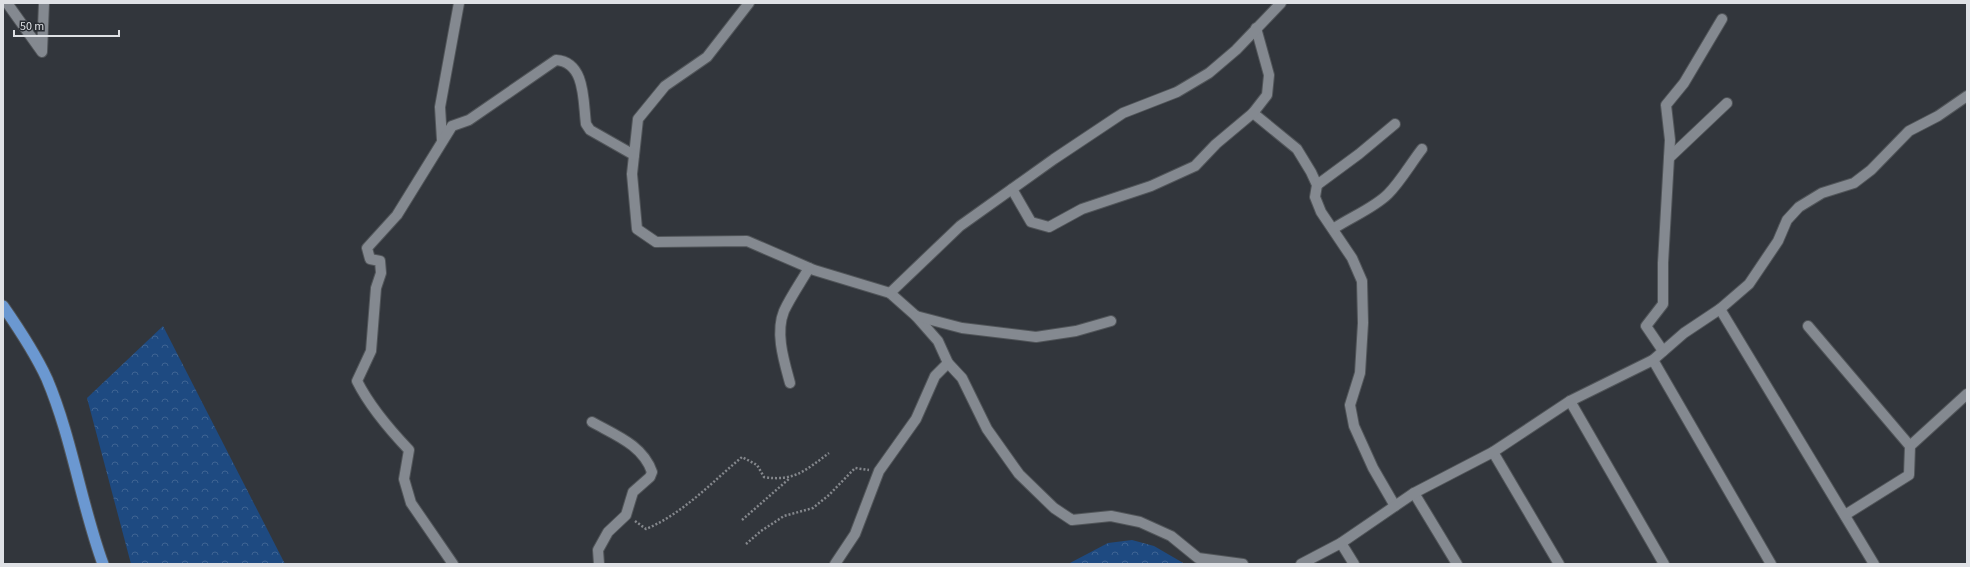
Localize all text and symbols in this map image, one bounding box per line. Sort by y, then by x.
scale bar [14,12,119,38]
text: 50 m [20,18,44,35]

